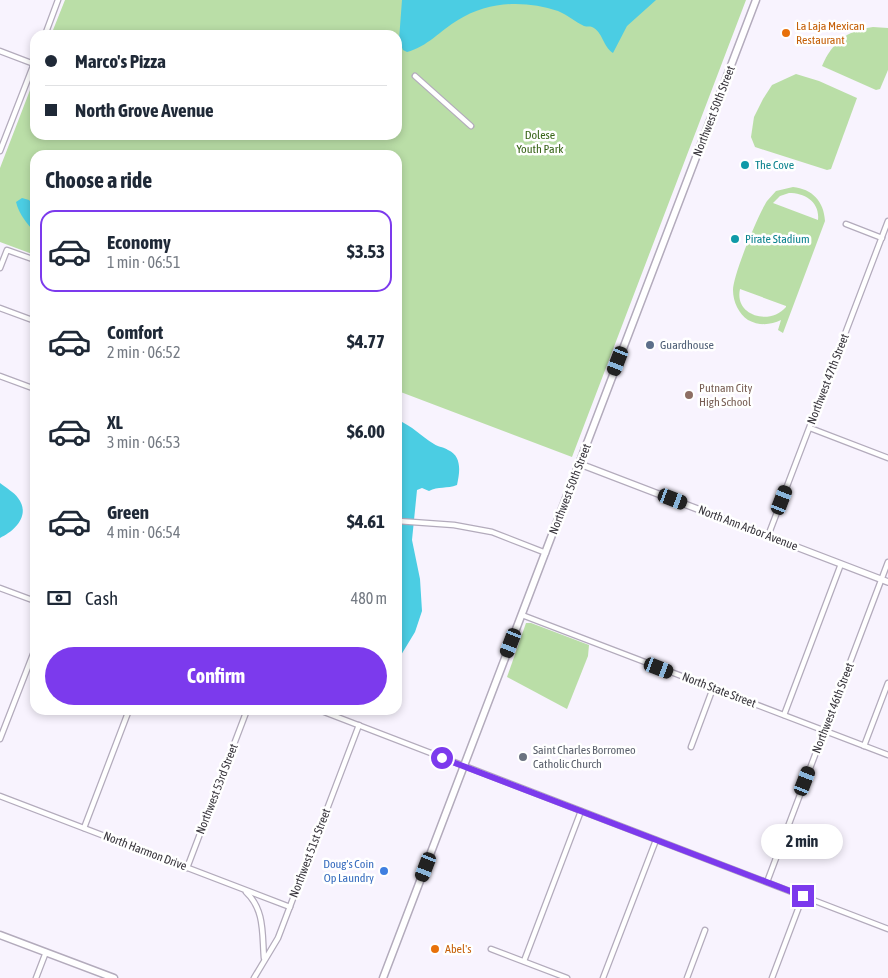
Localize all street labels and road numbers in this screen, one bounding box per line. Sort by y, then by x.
street label: Northwest 50th Street [690,63,738,158]
street label: Northwest 47th Street [804,331,852,426]
street label: Northwest 50th Street [546,441,594,536]
street label: North Ann Arbor Avenue [696,503,800,553]
street label: Northwest 46th Street [809,660,857,755]
street label: North State Street [680,670,758,711]
street label: Northwest 53rd Street [193,741,241,836]
street label: Northwest 51st Street [287,806,334,899]
street label: North Harmon Drive [101,829,189,873]

